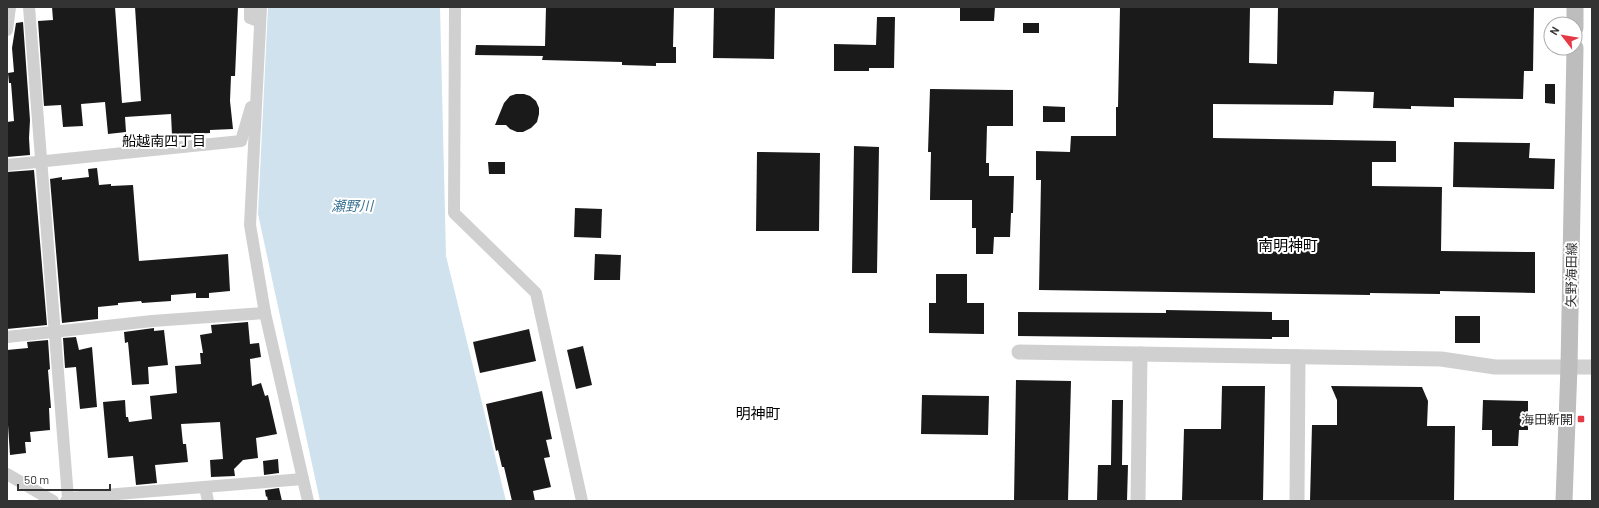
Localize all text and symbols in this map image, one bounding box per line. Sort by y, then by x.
north arrow [1543,16,1583,56]
text: N [1547,24,1561,37]
district label: 船越南四丁目 [122,132,206,149]
water label: 瀬野川 [331,197,375,214]
district label: 南明神町 [1258,236,1318,254]
street label: 矢野海田線 [1562,242,1580,308]
district label: 明神町 [735,404,781,422]
place label: 海田新開 [1521,411,1573,427]
marker: 海田新開 [1576,414,1586,424]
scale bar [18,466,110,492]
text: 50 m [24,472,49,486]

